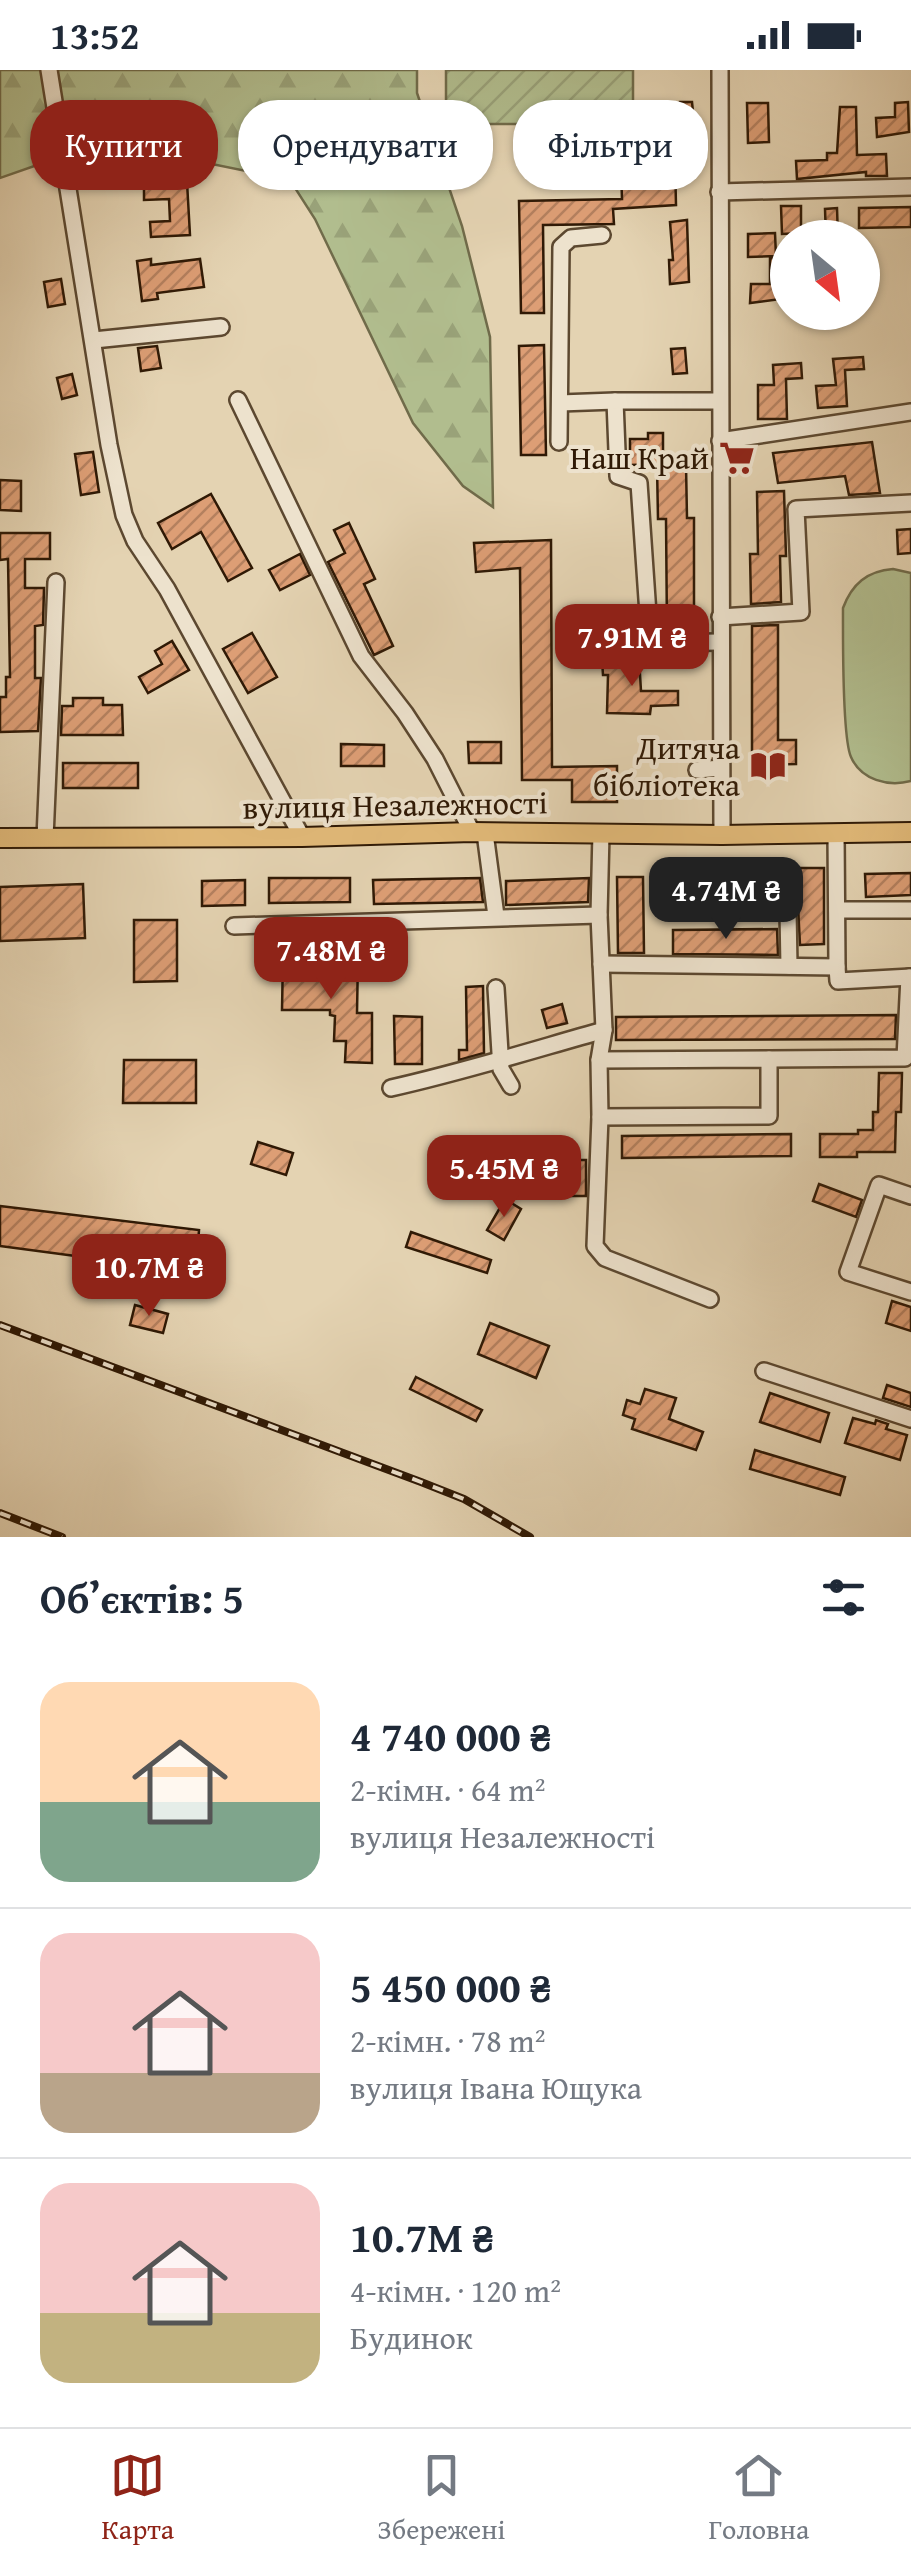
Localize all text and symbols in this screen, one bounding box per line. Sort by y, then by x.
text: 13:52 [50,7,140,63]
chip: Купити [30,100,218,190]
chip: Орендувати [238,100,493,190]
chip: Фільтри [513,100,708,190]
north arrow [770,220,880,330]
map controls [770,220,880,330]
place label: Наш Край [570,434,709,481]
supermarket icon: Наш Край [718,439,756,477]
pin: 7.91M ₴ [540,604,724,689]
text: 7.91M ₴ [577,613,687,660]
place label: Дитяча бібліотека [593,724,741,808]
library icon: Дитяча бібліотека [749,747,787,785]
street label: вулиця Незалежності [242,778,548,831]
pin: 4.74M ₴ [634,857,818,942]
text: 4.74M ₴ [671,866,781,913]
pin: 7.48M ₴ [239,917,423,1002]
text: 7.48M ₴ [276,926,386,973]
pin: 5.45M ₴ [412,1135,596,1220]
text: 5.45M ₴ [449,1144,559,1191]
pin: 10.7M ₴ [57,1234,241,1319]
text: 10.7M ₴ [94,1243,204,1290]
text: Об’єктів: 5 [40,1567,244,1628]
icon: filters [816,1570,871,1625]
text: 4 740 000 ₴ [350,1705,552,1766]
icon: home [120,1722,240,1842]
text: 2-кімн. · 64 m² [350,1766,546,1813]
text: вулиця Незалежності [350,1813,655,1860]
text: 5 450 000 ₴ [350,1956,552,2017]
icon: home [120,1973,240,2093]
text: 2-кімн. · 78 m² [350,2017,546,2064]
text: вулиця Івана Ющука [350,2064,642,2111]
text: 10.7M ₴ [350,2206,494,2267]
icon: home [120,2223,240,2343]
text: 4-кімн. · 120 m² [350,2267,561,2314]
text: Будинок [350,2314,473,2361]
tab: Карта [102,2448,174,2549]
tab: Збережені [377,2448,505,2549]
tab: Головна [709,2448,809,2549]

